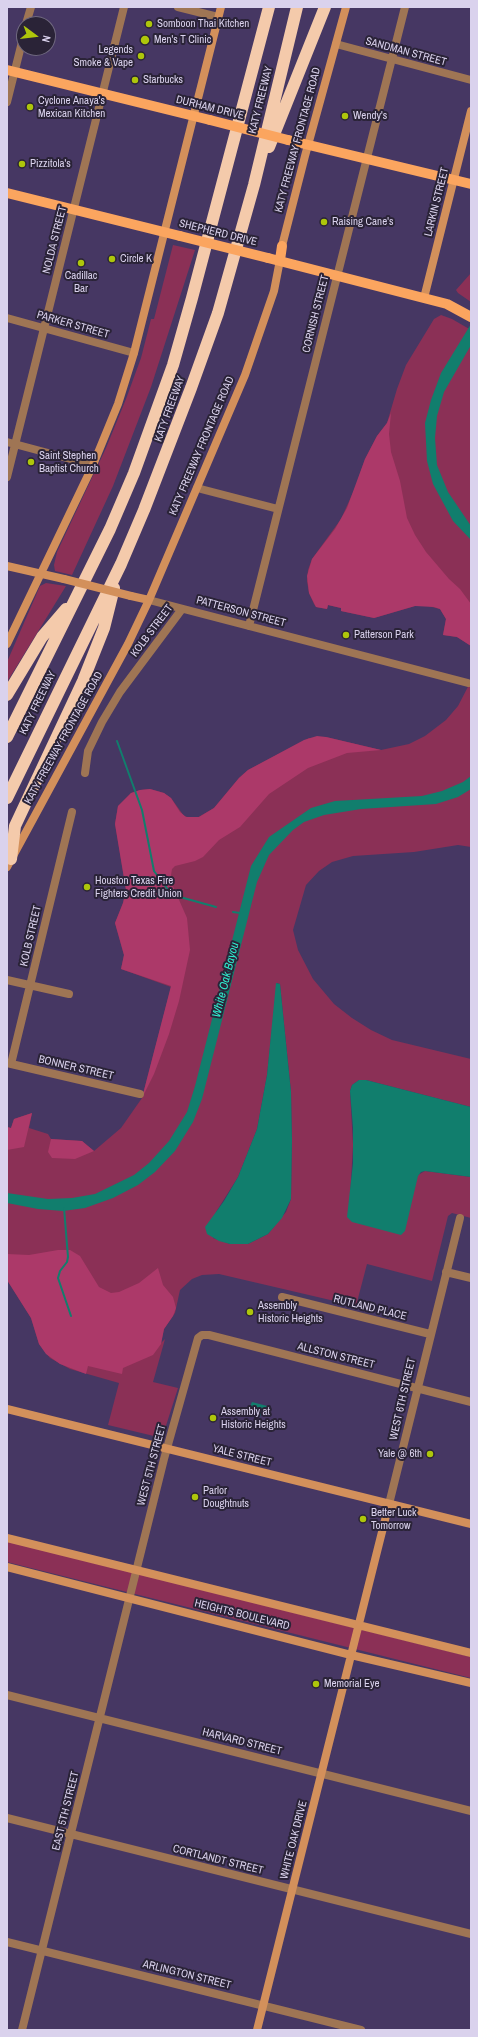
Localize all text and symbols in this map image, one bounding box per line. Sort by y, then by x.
north arrow [16,16,56,56]
place label: Somboon Thai Kitchen [157,17,249,31]
marker: Somboon Thai Kitchen [144,19,154,29]
place label: Men's T Clinic [154,33,211,47]
text: N [39,34,54,44]
marker: Men's T Clinic [139,34,151,46]
street label: SANDMAN STREET [364,35,448,69]
place label: Legends Smoke & Vape [73,43,133,69]
marker: Legends Smoke & Vape [136,51,146,61]
street label: KATY FREEWAY [246,65,276,135]
street label: KATY FREEWAY FRONTAGE ROAD [272,66,324,214]
place label: Starbucks [143,73,183,87]
marker: Starbucks [130,75,140,85]
street label: DURHAM DRIVE [175,93,245,123]
place label: Cyclone Anaya's Mexican Kitchen [38,94,105,120]
marker: Cyclone Anaya's Mexican Kitchen [25,102,35,112]
place label: Wendy's [353,109,387,123]
marker: Wendy's [340,111,350,121]
place label: Pizzitola's [30,157,71,171]
marker: Pizzitola's [17,159,27,169]
street label: LARKIN STREET [422,166,452,238]
street label: NOLDA STREET [40,205,70,275]
place label: Raising Cane's [332,215,393,229]
street label: SHEPHERD DRIVE [177,217,259,249]
marker: Raising Cane's [319,217,329,227]
place label: Circle K [120,252,152,266]
marker: Circle K [107,254,117,264]
marker: Cadillac Bar [76,258,86,268]
place label: Cadillac Bar [65,269,97,295]
street label: CORNISH STREET [300,274,332,354]
street label: PARKER STREET [35,308,111,342]
street label: KATY FREEWAY [152,374,188,444]
street label: KATY FREEWAY FRONTAGE ROAD [167,375,237,517]
place label: Saint Stephen Baptist Church [39,449,99,475]
marker: Saint Stephen Baptist Church [26,457,36,467]
street label: PATTERSON STREET [195,594,287,630]
street label: KOLB STREET [128,602,176,660]
place label: Patterson Park [354,628,414,642]
marker: Patterson Park [341,630,351,640]
street label: KATY FREEWAY [17,669,59,737]
street label: KATY FREEWAY FRONTAGE ROAD [22,669,106,807]
place label: Houston Texas Fire Fighters Credit Union [95,874,182,900]
marker: Houston Texas Fire Fighters Credit Union [82,882,92,892]
street label: KOLB STREET [18,904,44,968]
water label: White Oak Bayou [210,941,242,1019]
street label: BONNER STREET [37,1053,115,1083]
street label: RUTLAND PLACE [332,1293,408,1323]
place label: Assembly Historic Heights [258,1299,323,1325]
marker: Assembly Historic Heights [245,1307,255,1317]
street label: ALLSTON STREET [296,1340,376,1372]
street label: WEST 6TH STREET [387,1357,419,1441]
place label: Assembly at Historic Heights [221,1405,286,1431]
marker: Assembly at Historic Heights [208,1413,218,1423]
street label: WEST 5TH STREET [135,1423,169,1507]
street label: YALE STREET [211,1442,273,1470]
place label: Yale @ 6th [378,1447,422,1461]
marker: Yale @ 6th [425,1449,435,1459]
place label: Parlor Doughtnuts [203,1484,249,1510]
marker: Parlor Doughtnuts [190,1492,200,1502]
place label: Better Luck Tomorrow [371,1506,417,1532]
marker: Better Luck Tomorrow [358,1514,368,1524]
street label: HEIGHTS BOULEVARD [193,1597,291,1633]
place label: Memorial Eye [324,1677,380,1691]
marker: Memorial Eye [311,1679,321,1689]
street label: HARVARD STREET [201,1726,283,1758]
street label: EAST 5TH STREET [50,1770,82,1852]
street label: WHITE OAK DRIVE [278,1799,310,1881]
street label: CORTLANDT STREET [171,1842,265,1878]
street label: ARLINGTON STREET [141,1958,233,1992]

